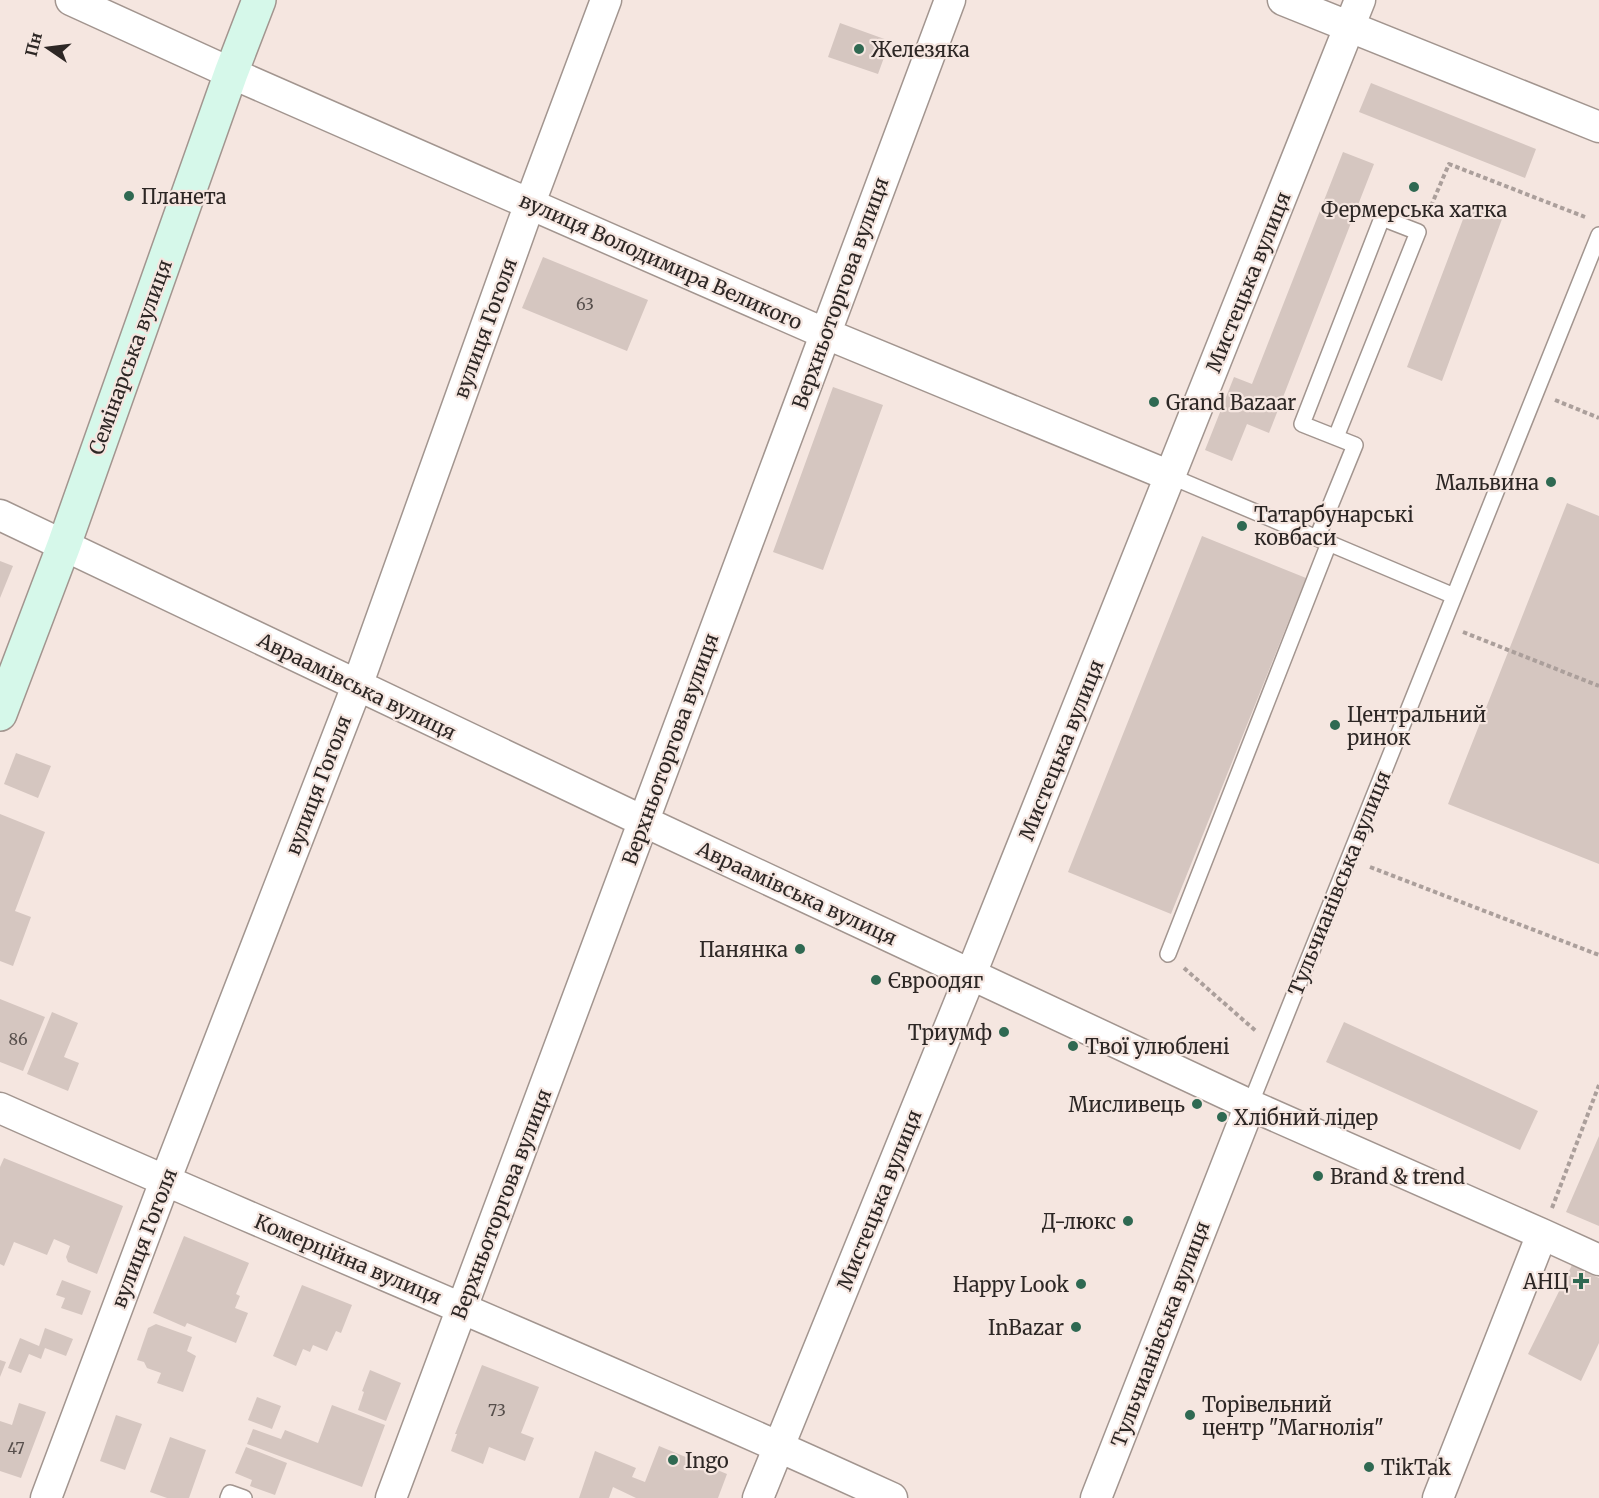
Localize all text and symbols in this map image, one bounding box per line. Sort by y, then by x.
north arrow [18,18,78,78]
text: Пн [21,30,46,58]
place label: Железяка [871,37,970,62]
marker: Железяка [852,42,866,56]
street label: Верхньоторгова вулиця [786,174,894,412]
marker: Фермерська хатка [1407,180,1421,194]
place label: Планета [141,184,227,209]
street label: вулиця Володимира Великого [516,187,807,335]
street label: Мистецька вулиця [1200,188,1296,376]
marker: Планета [122,189,136,203]
place label: Фермерська хатка [1321,197,1507,222]
street label: вулиця Гоголя [448,254,522,402]
street label: Семінарська вулиця [83,256,177,458]
house number: 63 [576,294,594,314]
place label: Grand Bazaar [1166,390,1296,415]
marker: Grand Bazaar [1147,395,1161,409]
place label: Мальвина [1435,470,1539,495]
marker: Мальвина [1544,475,1558,489]
place label: Татарбунарські ковбаси [1254,502,1414,550]
marker: Татарбунарські ковбаси [1235,519,1249,533]
street label: Авраамівська вулиця [253,627,460,745]
street label: Верхньоторгова вулиця [616,630,724,868]
street label: Мистецька вулиця [1013,656,1109,844]
place label: Центральний ринок [1347,702,1487,750]
street label: вулиця Гоголя [280,712,356,858]
marker: Центральний ринок [1328,718,1342,732]
street label: Тульчианівська вулиця [1282,767,1396,999]
street label: Авраамівська вулиця [692,835,901,950]
place label: Панянка [699,937,788,962]
marker: Панянка [793,942,807,956]
place label: Євроодяг [888,968,983,993]
marker: Євроодяг [869,973,883,987]
place label: Триумф [908,1020,992,1045]
marker: Триумф [997,1025,1011,1039]
house number: 86 [8,1029,28,1049]
place label: Твої улюблені [1085,1034,1229,1059]
marker: Твої улюблені [1066,1039,1080,1053]
street label: Верхньоторгова вулиця [445,1085,557,1323]
place label: Мисливець [1069,1092,1185,1117]
marker: Мисливець [1190,1097,1204,1111]
place label: Хлібний лідер [1234,1105,1378,1130]
street label: Мистецька вулиця [831,1106,927,1294]
marker: Хлібний лідер [1215,1110,1229,1124]
place label: Brand & trend [1330,1164,1465,1189]
street label: вулиця Гоголя [106,1165,182,1311]
marker: Brand & trend [1311,1169,1325,1183]
street label: Комерційна вулиця [251,1208,445,1310]
place label: Д-люкс [1042,1209,1116,1234]
marker: Д-люкс [1121,1214,1135,1228]
street label: Тульчианівська вулиця [1105,1217,1215,1451]
place label: АНЦ [1522,1269,1569,1294]
place label: Happy Look [953,1272,1069,1297]
marker: АНЦ [1574,1274,1588,1288]
marker: Happy Look [1074,1277,1088,1291]
place label: InBazar [988,1315,1064,1340]
marker: InBazar [1069,1320,1083,1334]
place label: Торівeльний центр "Магнолія" [1202,1392,1384,1440]
house number: 73 [488,1400,506,1420]
marker: Торівeльний центр "Магнолія" [1183,1408,1197,1422]
house number: 47 [7,1438,25,1458]
place label: Ingo [685,1448,729,1473]
marker: Ingo [666,1453,680,1467]
place label: TikTak [1381,1455,1451,1480]
marker: TikTak [1362,1460,1376,1474]

